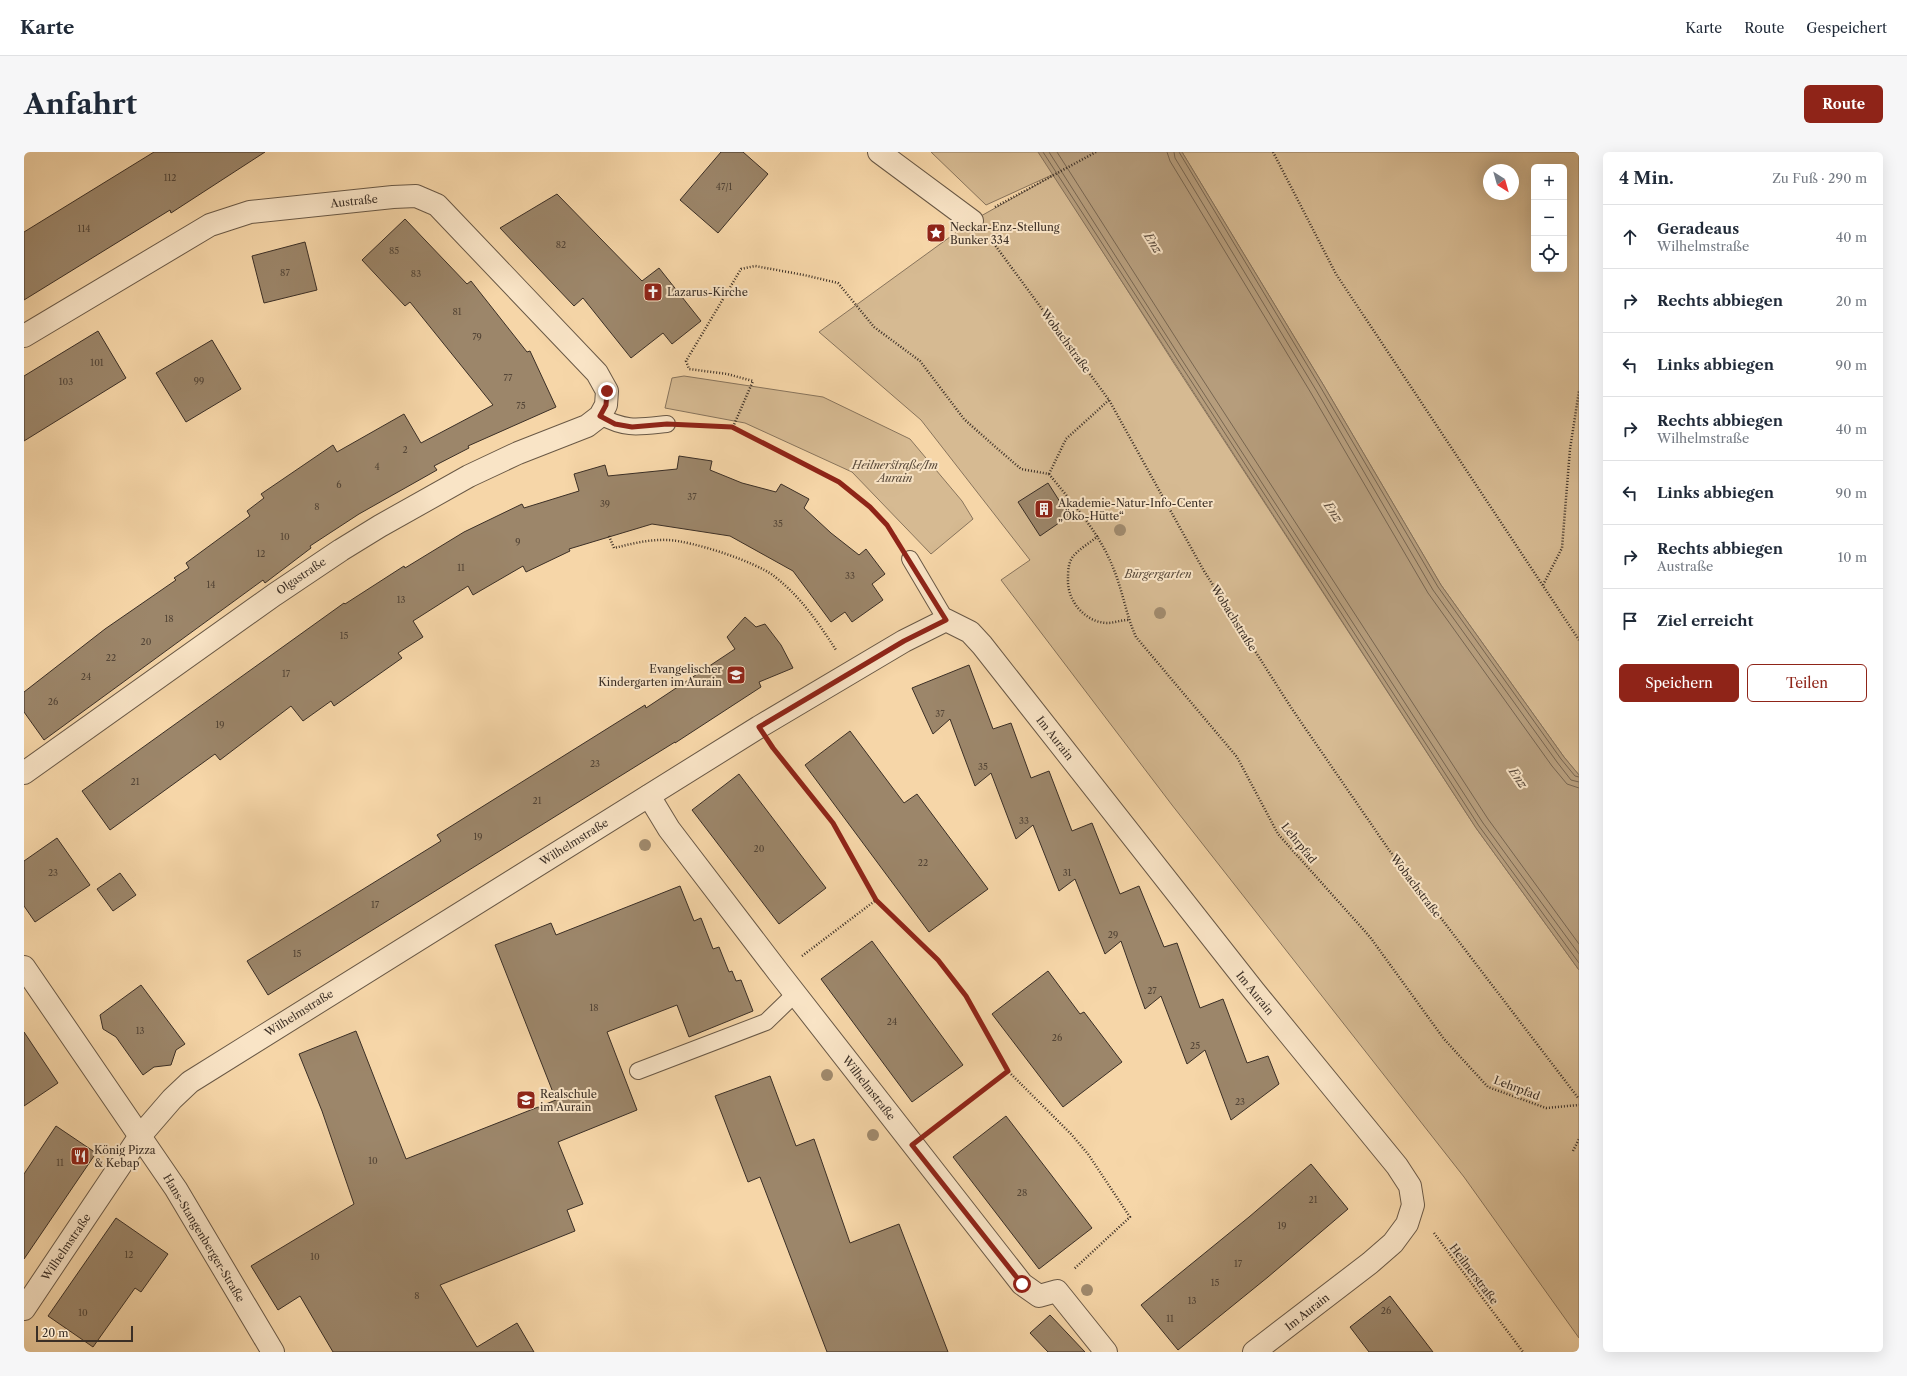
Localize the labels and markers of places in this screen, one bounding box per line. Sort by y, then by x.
place label: Neckar-Enz-Stellung Bunker 334 [950,220,1060,247]
place icon: Neckar-Enz-Stellung Bunker 334 [925,222,947,244]
church icon: Lazarus-Kirche [642,281,664,303]
place label: Lazarus-Kirche [667,285,748,299]
place label: Akademie-Natur-Info-Center „Öko-Hütte“ [1057,496,1213,523]
building icon: Akademie-Natur-Info-Center „Öko-Hütte“ [1033,498,1055,520]
place label: Evangelischer Kindergarten im Aurain [598,662,722,689]
school or university icon: Evangelischer Kindergarten im Aurain [725,664,747,686]
place label: Realschule im Aurain [540,1087,597,1114]
school or university icon: Realschule im Aurain [515,1089,537,1111]
place label: König Pizza & Kebap [94,1143,156,1170]
restaurant icon: König Pizza & Kebap [69,1145,91,1167]

